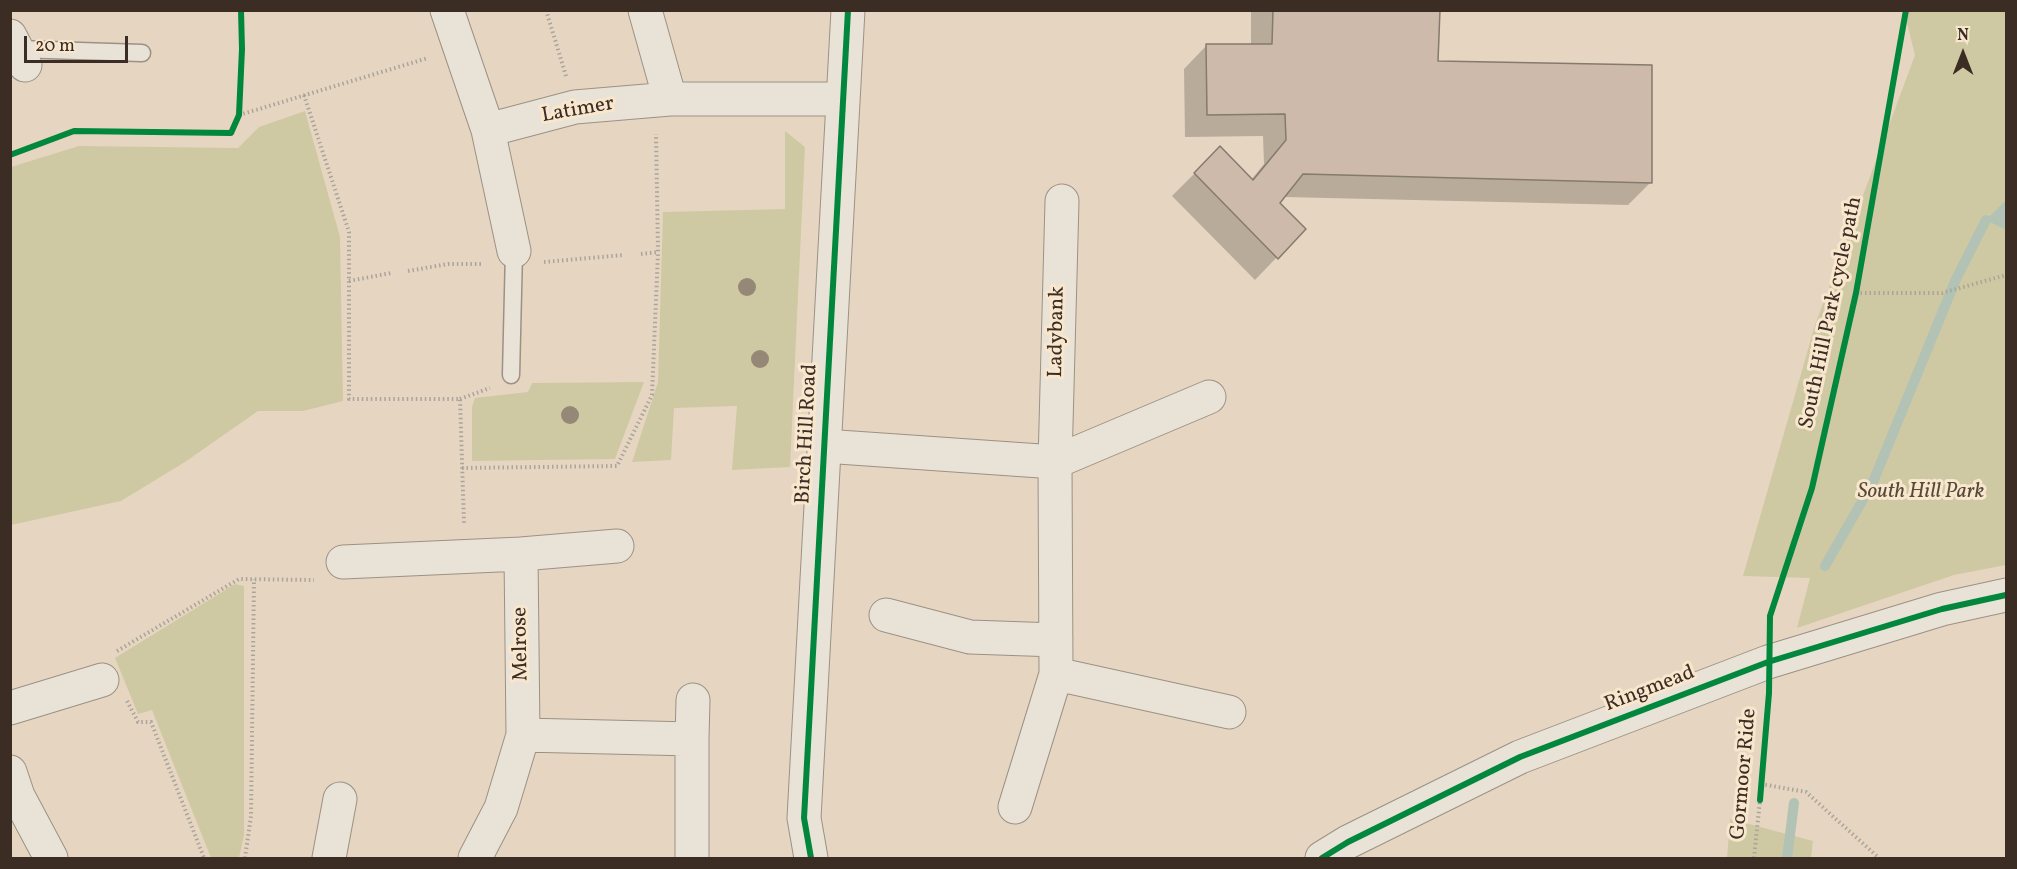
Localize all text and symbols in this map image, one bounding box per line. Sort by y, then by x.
scale bar [27,24,130,62]
north arrow [1933,24,1993,84]
text: N [1957,25,1969,47]
text: 20 m [35,34,75,59]
street label: Latimer [540,92,616,130]
street label: South Hill Park cycle path [1795,195,1869,431]
street label: Ladybank [1045,286,1071,378]
street label: Birch Hill Road [792,363,824,505]
park label: South Hill Park [1858,480,1984,506]
street label: Melrose [509,607,535,681]
street label: Ringmead [1601,661,1699,719]
street label: Gormoor Ride [1727,707,1763,841]

